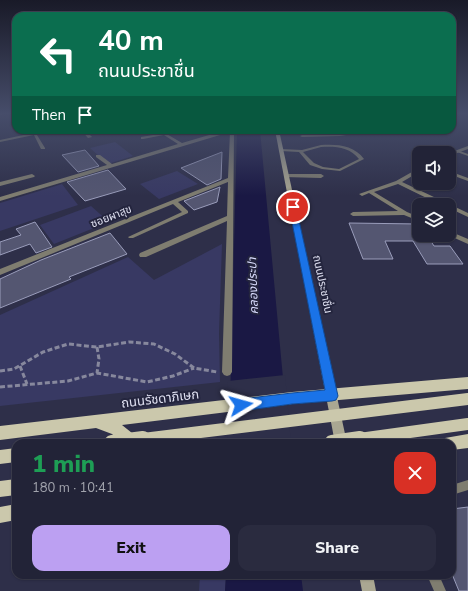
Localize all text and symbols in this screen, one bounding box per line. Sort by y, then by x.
text: 40 m [98,22,164,60]
icon: left [32,28,84,80]
text: ถนนประชาชื่น [98,59,195,83]
icon: arrive [74,104,96,126]
text: Then [32,105,66,125]
map controls [412,146,456,242]
button: sound [412,146,456,190]
pin [276,190,310,224]
icon: arrive [282,196,304,218]
button: layers [412,198,456,242]
street label: ซอยผาสุข [89,201,134,231]
street label: ถนนประชาชื่น [309,253,337,315]
water label: คลองประปา [244,256,262,315]
position arrow [220,384,262,426]
street label: ถนนรัชดาภิเษก [120,385,200,413]
text: 1 min [32,448,95,480]
button: close [394,452,436,494]
text: 180 m · 10:41 [32,479,114,497]
button: Exit [32,525,230,571]
button: Share [238,525,436,571]

